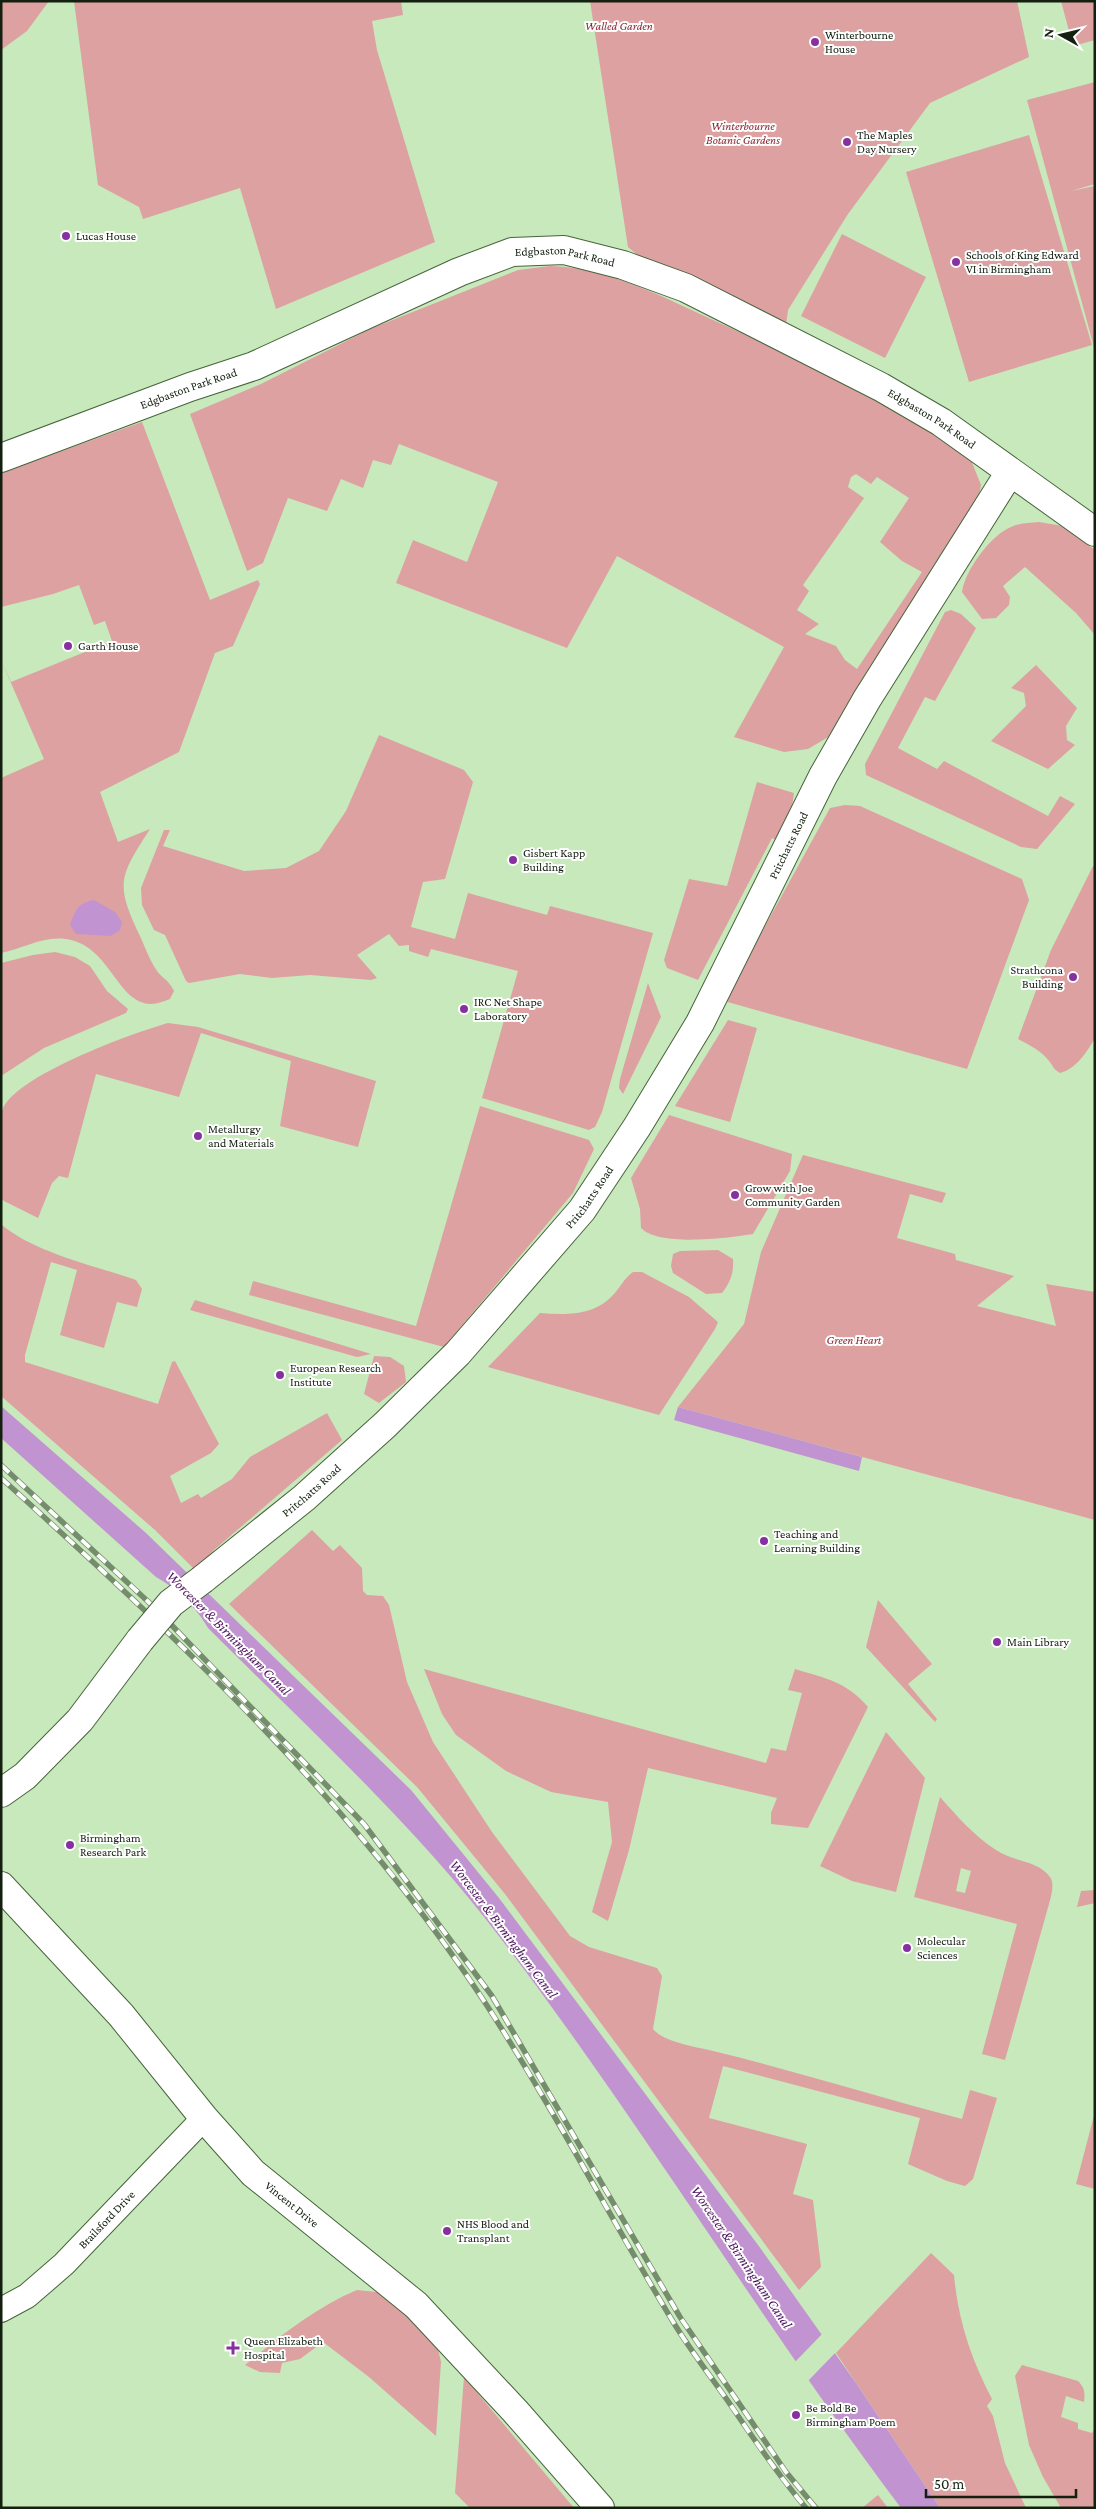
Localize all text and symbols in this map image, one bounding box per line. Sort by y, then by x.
north arrow [1036,10,1086,60]
park label: Walled Garden [585,19,653,33]
text: N [1040,27,1057,39]
place label: Winterbourne House [825,28,893,56]
marker: Winterbourne House [809,36,821,48]
park label: Winterbourne Botanic Gardens [706,119,780,147]
place label: The Maples Day Nursery [857,128,917,156]
marker: The Maples Day Nursery [841,136,853,148]
place label: Lucas House [76,229,136,243]
marker: Lucas House [60,230,72,242]
street label: Edgbaston Park Road [514,243,617,270]
place label: Schools of King Edward VI in Birmingham [966,248,1079,276]
marker: Schools of King Edward VI in Birmingham [950,256,962,268]
street label: Edgbaston Park Road [138,365,239,412]
street label: Edgbaston Park Road [885,386,979,452]
place label: Garth House [78,639,138,653]
marker: Garth House [62,640,74,652]
street label: Pritchatts Road [766,809,811,881]
place label: Gisbert Kapp Building [523,846,585,874]
marker: Gisbert Kapp Building [507,854,519,866]
place label: Strathcona Building [1011,963,1063,991]
marker: Strathcona Building [1067,971,1079,983]
place label: IRC Net Shape Laboratory [474,995,542,1023]
marker: IRC Net Shape Laboratory [458,1003,470,1015]
place label: Metallurgy and Materials [208,1122,274,1150]
marker: Metallurgy and Materials [192,1130,204,1142]
street label: Pritchatts Road [562,1163,617,1231]
place label: Grow with Joe Community Garden [745,1181,841,1209]
marker: Grow with Joe Community Garden [729,1189,741,1201]
park label: Green Heart [827,1333,882,1347]
place label: European Research Institute [290,1361,382,1389]
marker: European Research Institute [274,1369,286,1381]
street label: Pritchatts Road [279,1461,344,1520]
place label: Teaching and Learning Building [774,1527,860,1555]
marker: Teaching and Learning Building [758,1535,770,1547]
water label: Worcester & Birmingham Canal [164,1568,295,1699]
place label: Main Library [1007,1635,1070,1649]
marker: Main Library [991,1636,1003,1648]
place label: Birmingham Research Park [80,1831,147,1859]
marker: Birmingham Research Park [64,1839,76,1851]
water label: Worcester & Birmingham Canal [447,1857,561,2002]
place label: Molecular Sciences [917,1934,966,1962]
marker: Molecular Sciences [901,1942,913,1954]
street label: Vincent Drive [262,2178,322,2230]
water label: Worcester & Birmingham Canal [688,2183,796,2332]
street label: Brailsford Drive [75,2188,138,2252]
place label: NHS Blood and Transplant [457,2217,530,2245]
marker: NHS Blood and Transplant [441,2225,453,2237]
place label: Queen Elizabeth Hospital [244,2334,324,2362]
marker: Queen Elizabeth Hospital [226,2341,240,2355]
place label: Be Bold Be Birmingham Poem [806,2401,896,2429]
marker: Be Bold Be Birmingham Poem [790,2409,802,2421]
scale bar [926,2466,1076,2498]
text: 50 m [934,2476,964,2492]

